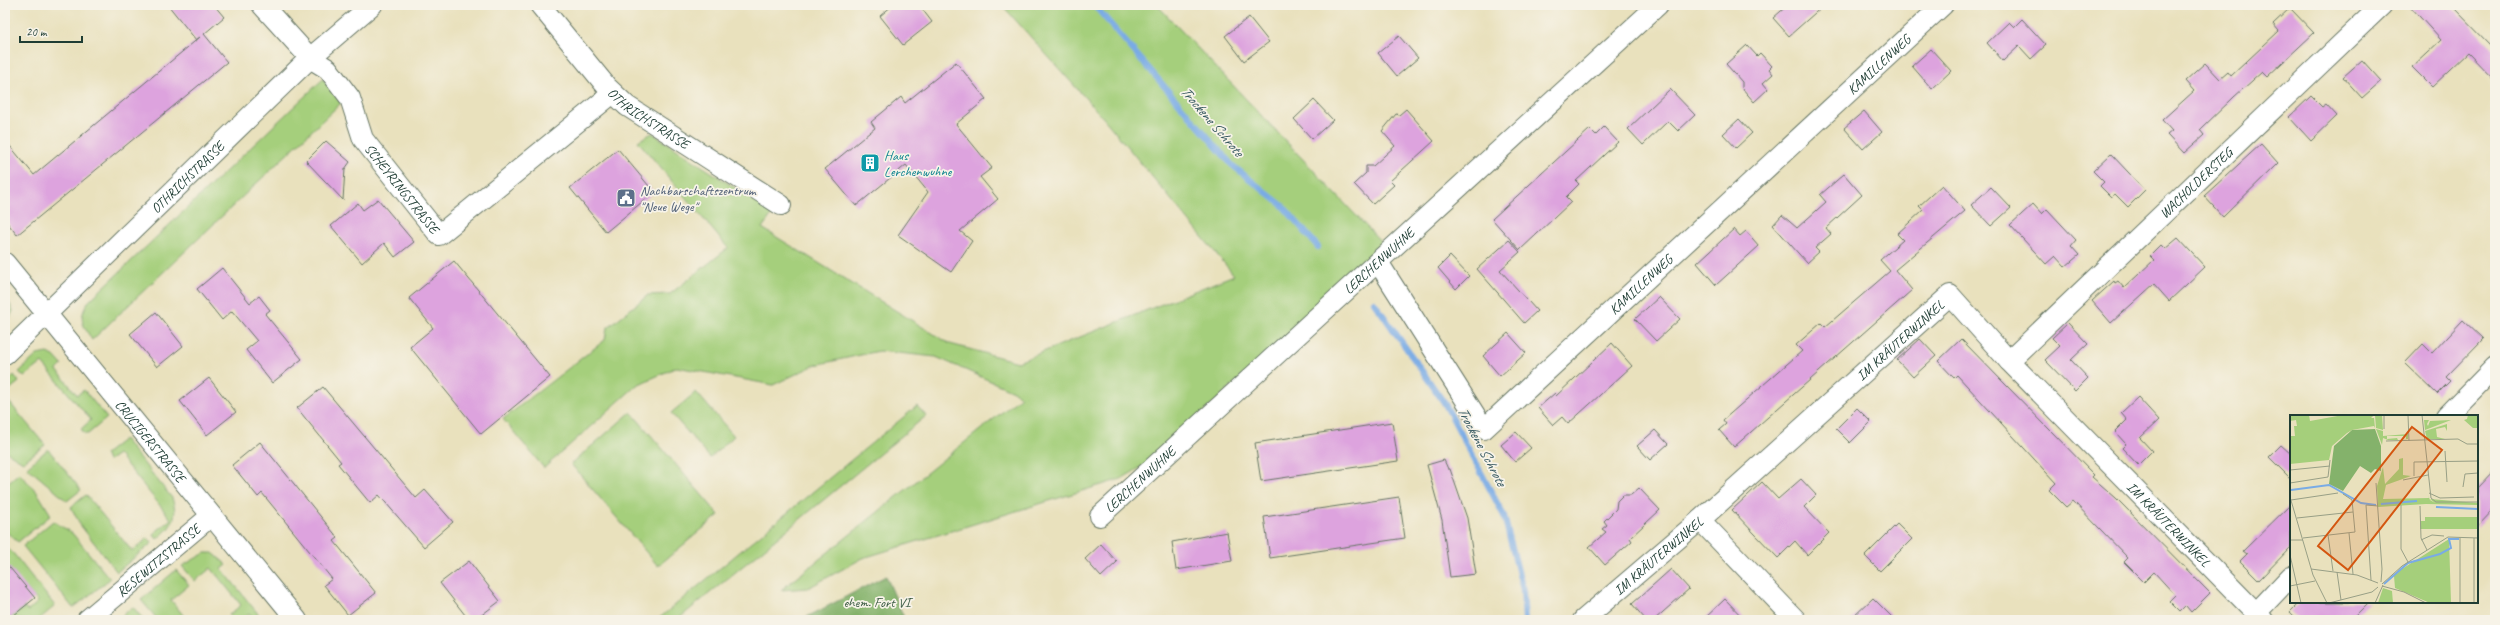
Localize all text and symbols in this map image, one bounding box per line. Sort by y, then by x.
scale bar [20,18,82,44]
text: 20 m [26,24,48,40]
street label: KAMILLENWEG [1844,30,1916,98]
water label: Trockene Schrote [1176,82,1249,162]
street label: OTHRICHSTRASSE [604,84,693,154]
street label: OTHRICHSTRASSE [147,137,229,217]
street label: SCHEYRINGSTRASSE [361,140,443,238]
street label: WACHOLDERSTEG [2156,143,2237,222]
place label: Haus Lerchenwuhne [884,147,953,180]
building icon: Haus Lerchenwuhne [859,152,881,174]
place label: Nachbarschaftszentrum "Neue Wege" [640,182,757,215]
public building icon: Nachbarschaftszentrum "Neue Wege" [615,187,637,209]
street label: LERCHENWUHNE [1340,223,1419,298]
street label: KAMILLENWEG [1606,250,1678,318]
street label: IM KRÄUTERWINKEL [1853,296,1948,384]
street label: CRUCIGERSTRASSE [111,397,190,488]
water label: Trockene Schrote [1453,403,1511,491]
inset map [2290,415,2478,603]
street label: LERCHENWUHNE [1101,442,1180,517]
street label: IM KRÄUTERWINKEL [2123,478,2214,571]
street label: IM KRÄUTERWINKEL [1610,513,1707,599]
street label: RESEWITZSTRASSE [113,519,206,601]
park label: ehem. Fort VI [844,594,914,611]

